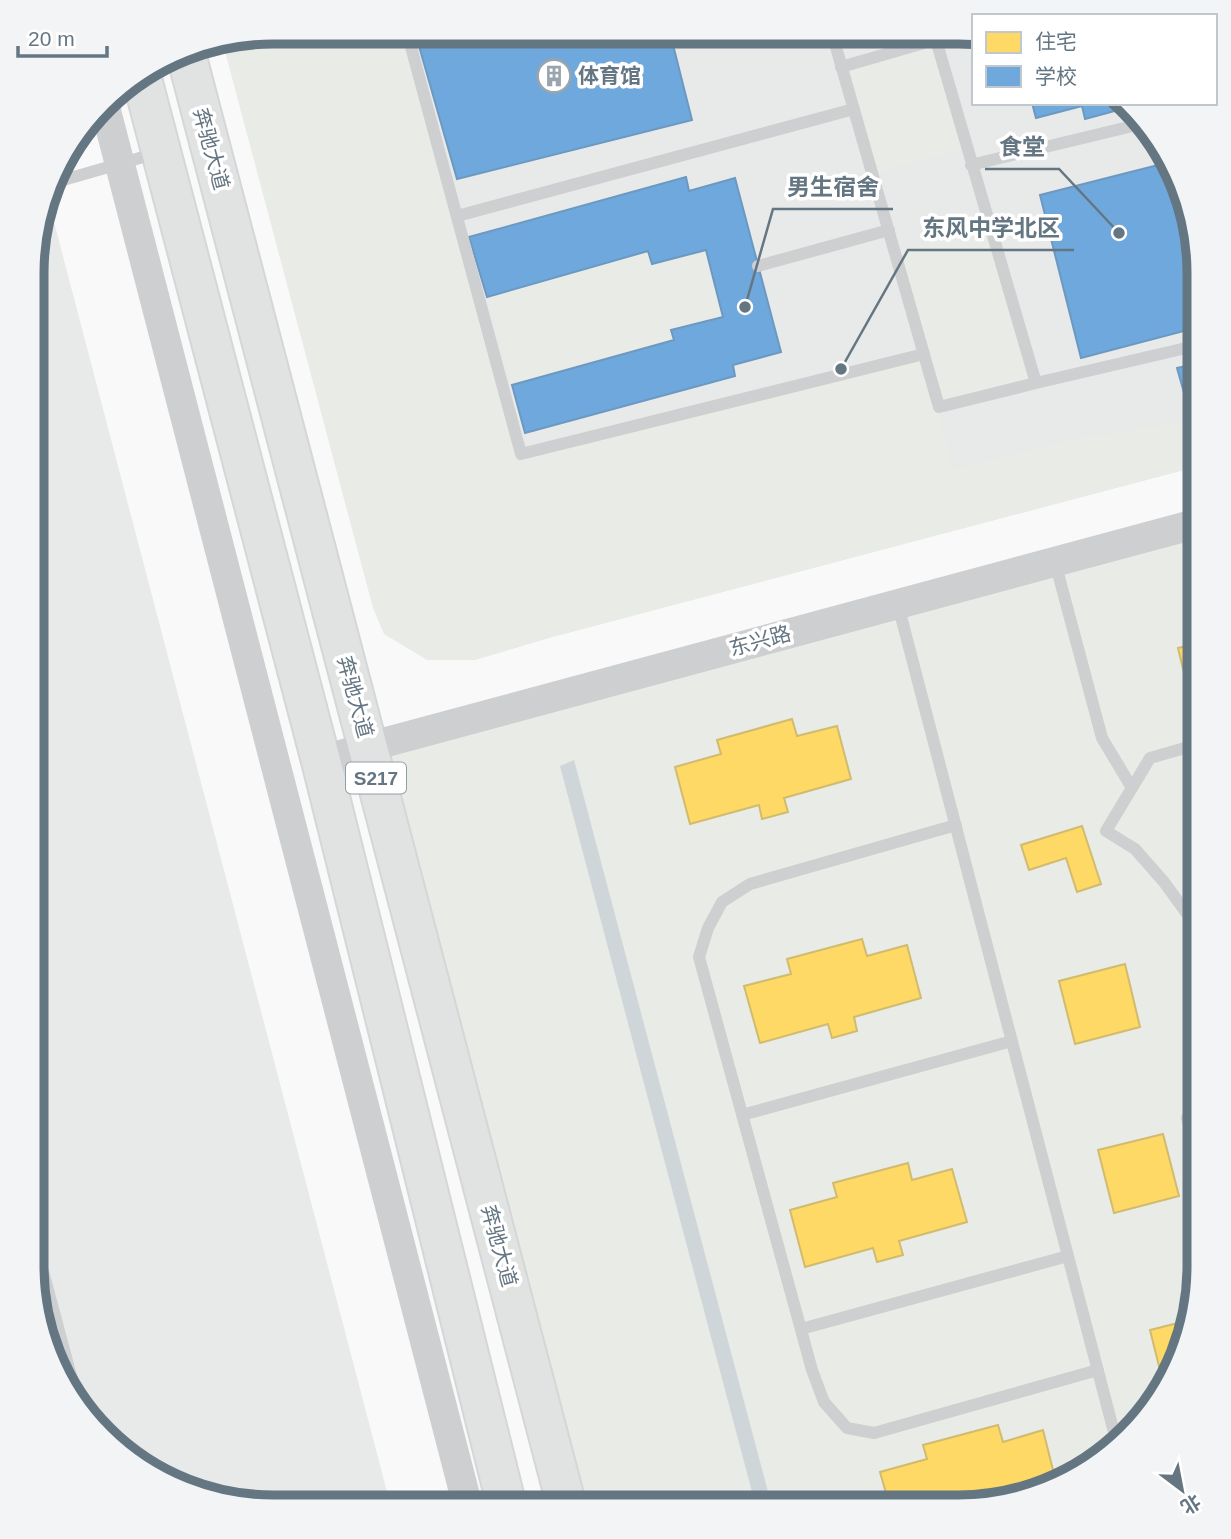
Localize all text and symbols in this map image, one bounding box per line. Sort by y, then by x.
scale bar [18,14,107,58]
legend [972,14,1217,105]
text: 20 m [28,27,75,50]
text: 住宅 [1035,30,1077,53]
building icon: 体育馆 [535,57,573,95]
place label: 体育馆 [578,64,641,87]
text: 学校 [1035,65,1077,88]
street label: 奔驰大道 [190,105,233,192]
callout: 食堂 [985,125,1059,169]
text: 食堂 [999,134,1045,160]
callout: 男生宿舍 [773,165,893,209]
text: 男生宿舍 [787,174,879,200]
callout: 东风中学北区 [908,206,1074,250]
text: 东风中学北区 [922,215,1060,241]
street label: 东兴路 [726,621,793,660]
street label: 奔驰大道 [334,653,377,740]
road number: S217 [346,762,406,793]
street label: 奔驰大道 [478,1202,521,1289]
north arrow [1147,1455,1217,1525]
text: 北 [1177,1490,1204,1518]

